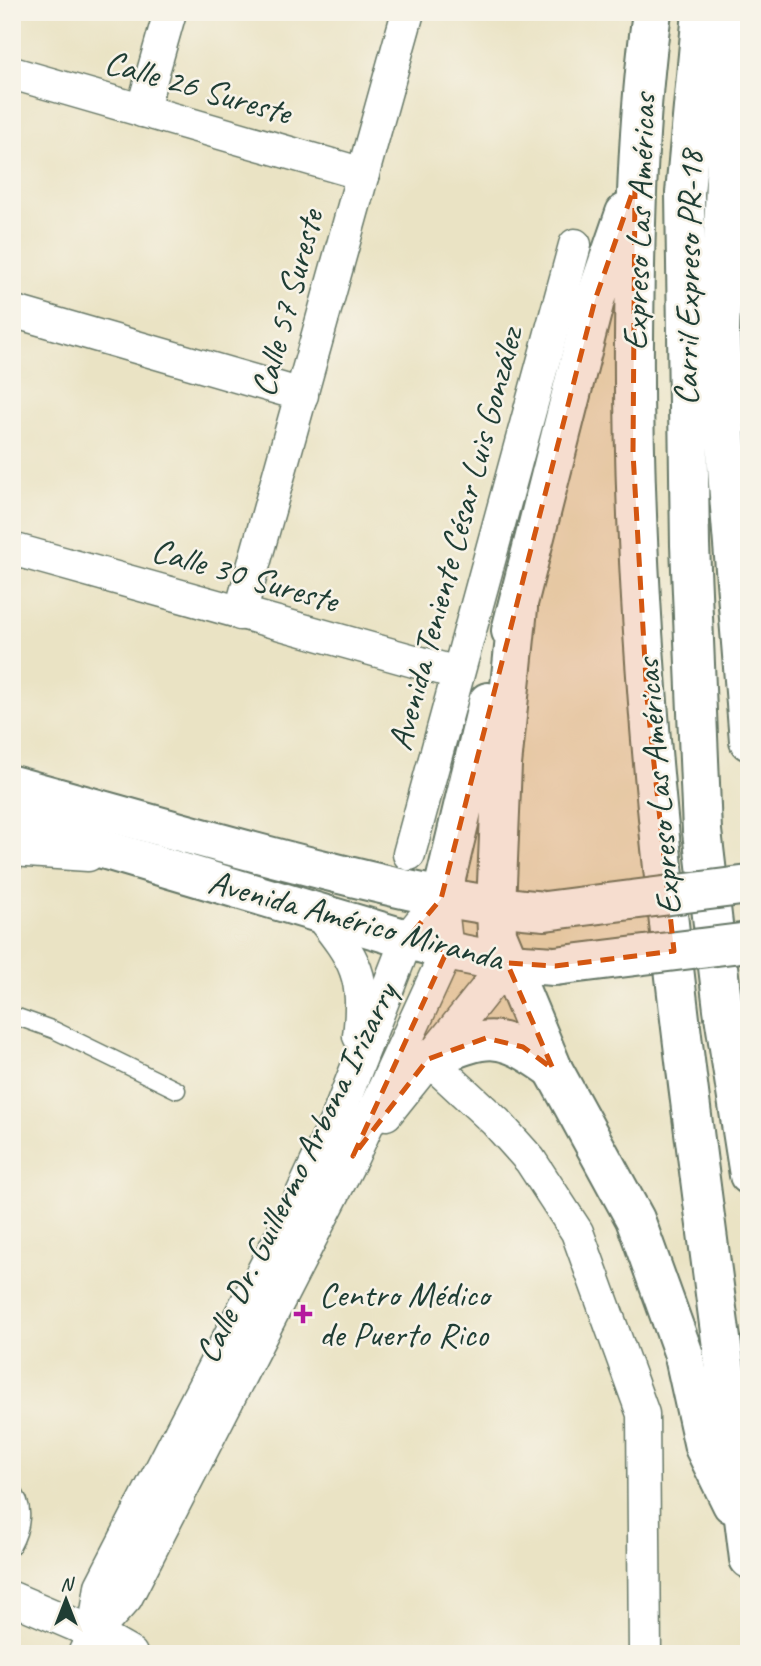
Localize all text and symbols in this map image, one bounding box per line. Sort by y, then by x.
street label: Calle 26 Sureste [100,39,299,136]
street label: Expreso Las Américas [612,90,666,351]
street label: Carril Expreso PR-18 [663,147,713,406]
street label: Calle 57 Sureste [240,202,334,401]
street label: Avenida Teniente César Luis González [377,320,534,755]
street label: Calle 30 Sureste [147,527,346,624]
street label: Expreso Las Américas [624,654,692,917]
street label: Avenida Américo Miranda [204,859,510,982]
street label: Calle Dr. Guillermo Arbona Irizarry [184,973,409,1370]
place label: Centro Médico de Puerto Rico [319,1272,493,1357]
marker: Centro Médico de Puerto Rico [293,1304,313,1324]
north arrow [32,1564,102,1634]
text: N [60,1572,75,1596]

